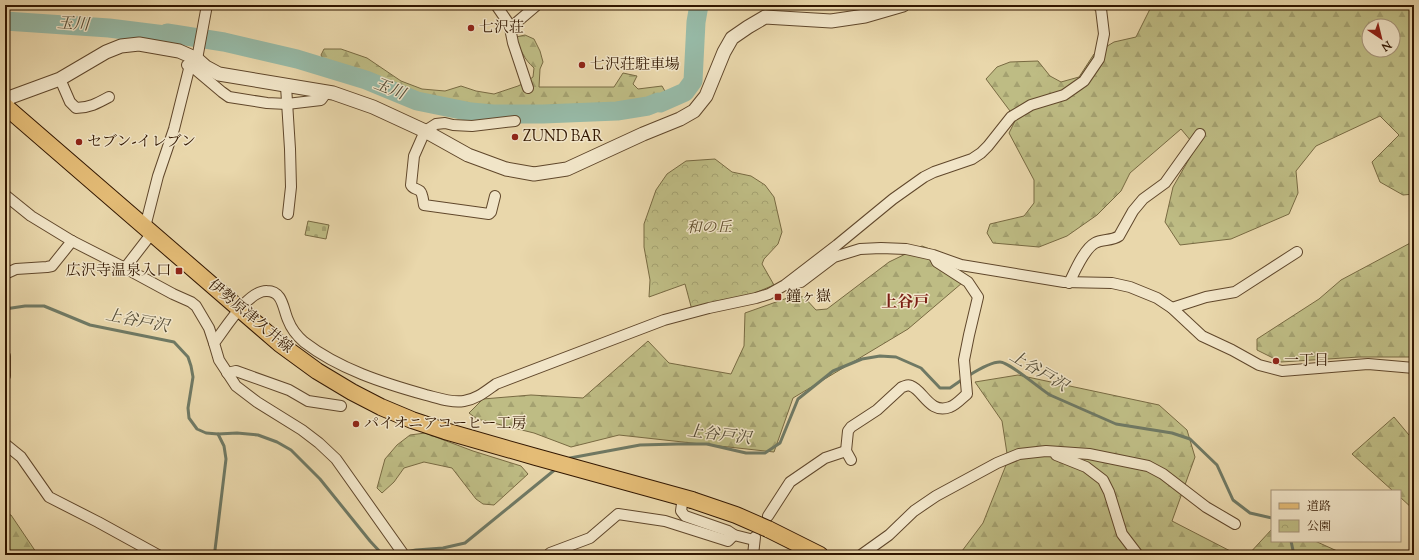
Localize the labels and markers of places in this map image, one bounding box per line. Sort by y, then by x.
place label: 七沢荘 [479,18,524,39]
marker: 七沢荘 [466,23,476,33]
place label: 七沢荘駐車場 [590,55,680,76]
marker: 七沢荘駐車場 [577,60,587,70]
place label: ZUND BAR [523,127,603,148]
place label: セブン-イレブン [87,132,196,153]
marker: ZUND BAR [510,132,520,142]
marker: セブン-イレブン [74,137,84,147]
place label: 広沢寺温泉入口 [66,261,171,282]
marker: 広沢寺温泉入口 [174,266,184,276]
place label: 鐘ヶ嶽 [786,287,831,308]
marker: 鐘ヶ嶽 [773,292,783,302]
place label: 一丁目 [1284,351,1329,372]
marker: 一丁目 [1271,356,1281,366]
place label: パイオニアコーヒー工房 [364,414,527,435]
marker: パイオニアコーヒー工房 [351,419,361,429]

